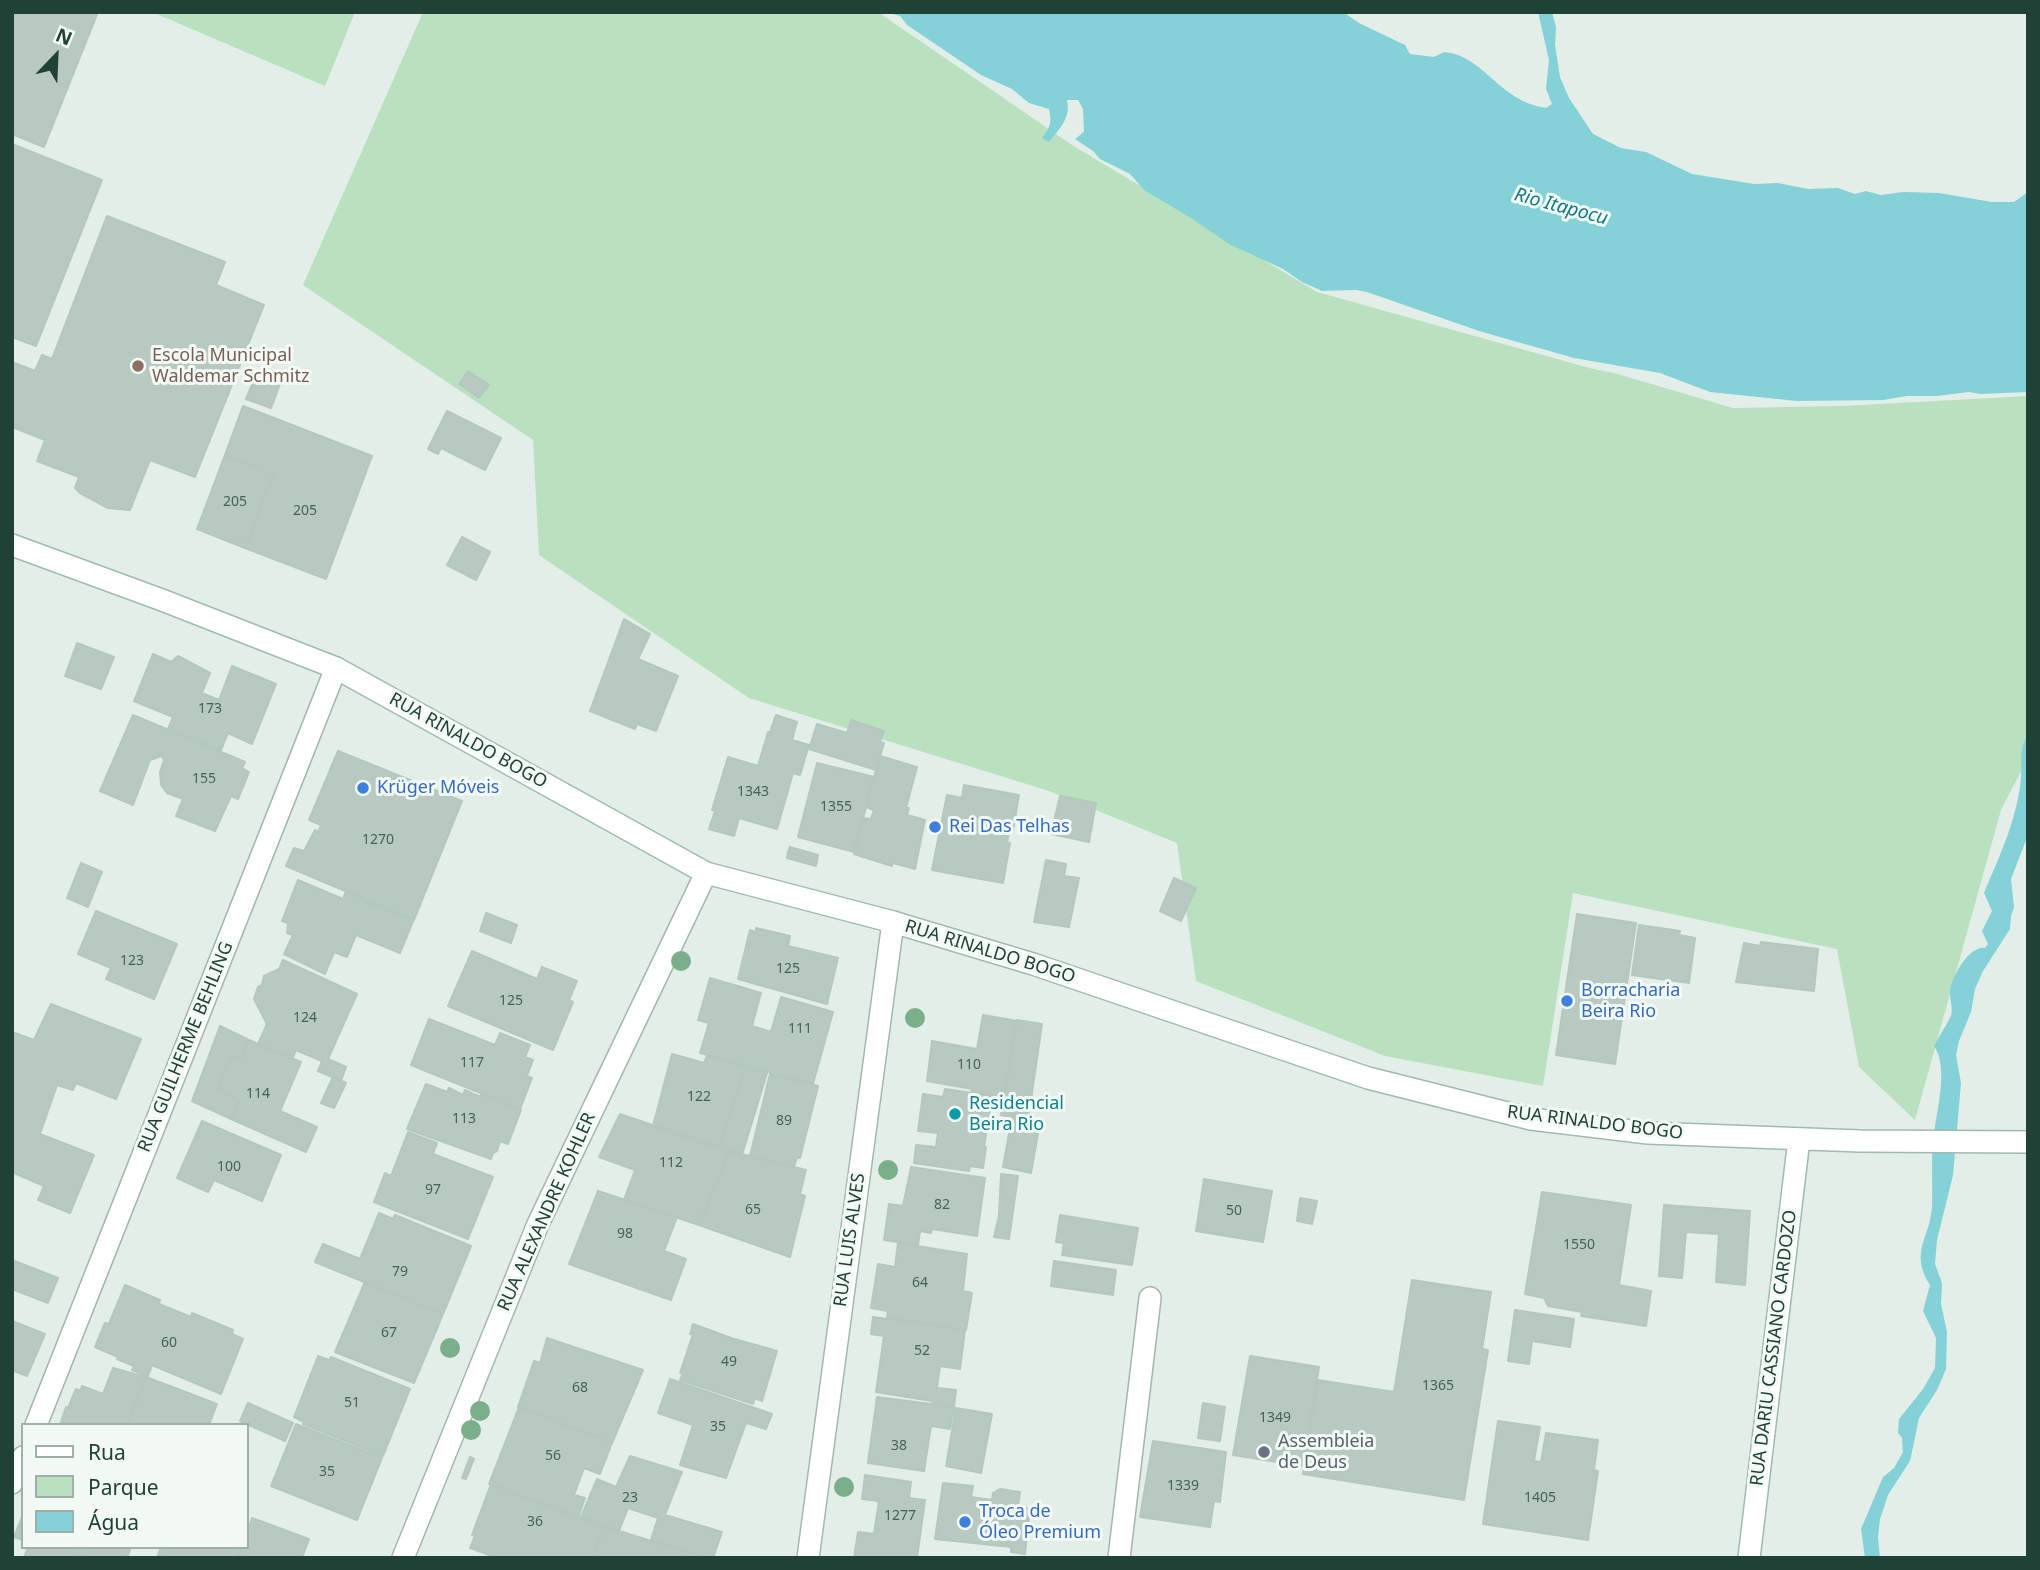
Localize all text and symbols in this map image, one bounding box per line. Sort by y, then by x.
north arrow [21,21,91,91]
text: N [52,22,76,52]
water label: Rio Itapocu [1512,184,1610,230]
place label: Escola Municipal Waldemar Schmitz [152,345,309,388]
marker: Escola Municipal Waldemar Schmitz [130,358,146,374]
house number: 205 [223,494,247,510]
house number: 205 [293,503,317,519]
street label: RUA RINALDO BOGO [385,689,551,793]
house number: 173 [198,701,222,717]
house number: 155 [192,771,216,787]
place label: Krüger Móveis [377,777,499,799]
marker: Krüger Móveis [355,780,371,796]
house number: 1343 [737,784,769,800]
house number: 1355 [820,799,852,815]
place label: Rei Das Telhas [949,816,1070,838]
marker: Rei Das Telhas [927,819,943,835]
house number: 1270 [362,832,394,848]
street label: RUA RINALDO BOGO [902,916,1078,988]
street label: RUA GUILHERME BEHLING [134,939,238,1155]
house number: 123 [120,953,144,969]
house number: 125 [776,961,800,977]
place label: Borracharia Beira Rio [1581,980,1680,1023]
house number: 125 [499,993,523,1009]
marker: Borracharia Beira Rio [1559,993,1575,1009]
house number: 124 [293,1010,317,1026]
house number: 111 [788,1021,812,1037]
house number: 117 [460,1055,484,1071]
house number: 110 [957,1057,981,1073]
house number: 114 [246,1086,270,1102]
house number: 122 [687,1089,711,1105]
place label: Residencial Beira Rio [969,1093,1064,1136]
street label: RUA RINALDO BOGO [1506,1101,1684,1145]
marker: Residencial Beira Rio [947,1106,963,1122]
street label: RUA ALEXANDRE KOHLER [493,1109,601,1315]
house number: 113 [452,1111,476,1127]
house number: 89 [776,1113,792,1129]
house number: 112 [659,1155,683,1171]
house number: 100 [217,1159,241,1175]
street label: RUA LUIS ALVES [830,1172,870,1308]
house number: 97 [425,1182,441,1198]
house number: 82 [934,1197,950,1213]
house number: 65 [745,1202,761,1218]
house number: 50 [1226,1203,1242,1219]
street label: RUA DARIU CASSIANO CARDOZO [1746,1209,1802,1487]
house number: 98 [617,1226,633,1242]
house number: 1550 [1563,1237,1595,1253]
house number: 79 [392,1264,408,1280]
house number: 64 [912,1275,928,1291]
house number: 67 [381,1325,397,1341]
house number: 60 [161,1335,177,1351]
house number: 52 [914,1343,930,1359]
house number: 49 [721,1354,737,1370]
house number: 1365 [1422,1378,1454,1394]
house number: 68 [572,1380,588,1396]
house number: 51 [344,1395,360,1411]
house number: 1349 [1259,1410,1291,1426]
house number: 35 [710,1419,726,1435]
legend [21,1423,248,1549]
place label: Assembleia de Deus [1278,1431,1374,1474]
text: Rua [88,1438,126,1466]
house number: 38 [891,1438,907,1454]
marker: Assembleia de Deus [1256,1444,1272,1460]
house number: 56 [545,1448,561,1464]
house number: 35 [319,1464,335,1480]
text: Parque [88,1473,158,1501]
house number: 1339 [1167,1478,1199,1494]
house number: 23 [622,1490,638,1506]
house number: 1405 [1524,1490,1556,1506]
place label: Troca de Óleo Premium [979,1501,1101,1544]
text: Água [88,1508,139,1536]
house number: 1277 [884,1508,916,1524]
house number: 36 [527,1514,543,1530]
marker: Troca de Óleo Premium [957,1514,973,1530]

